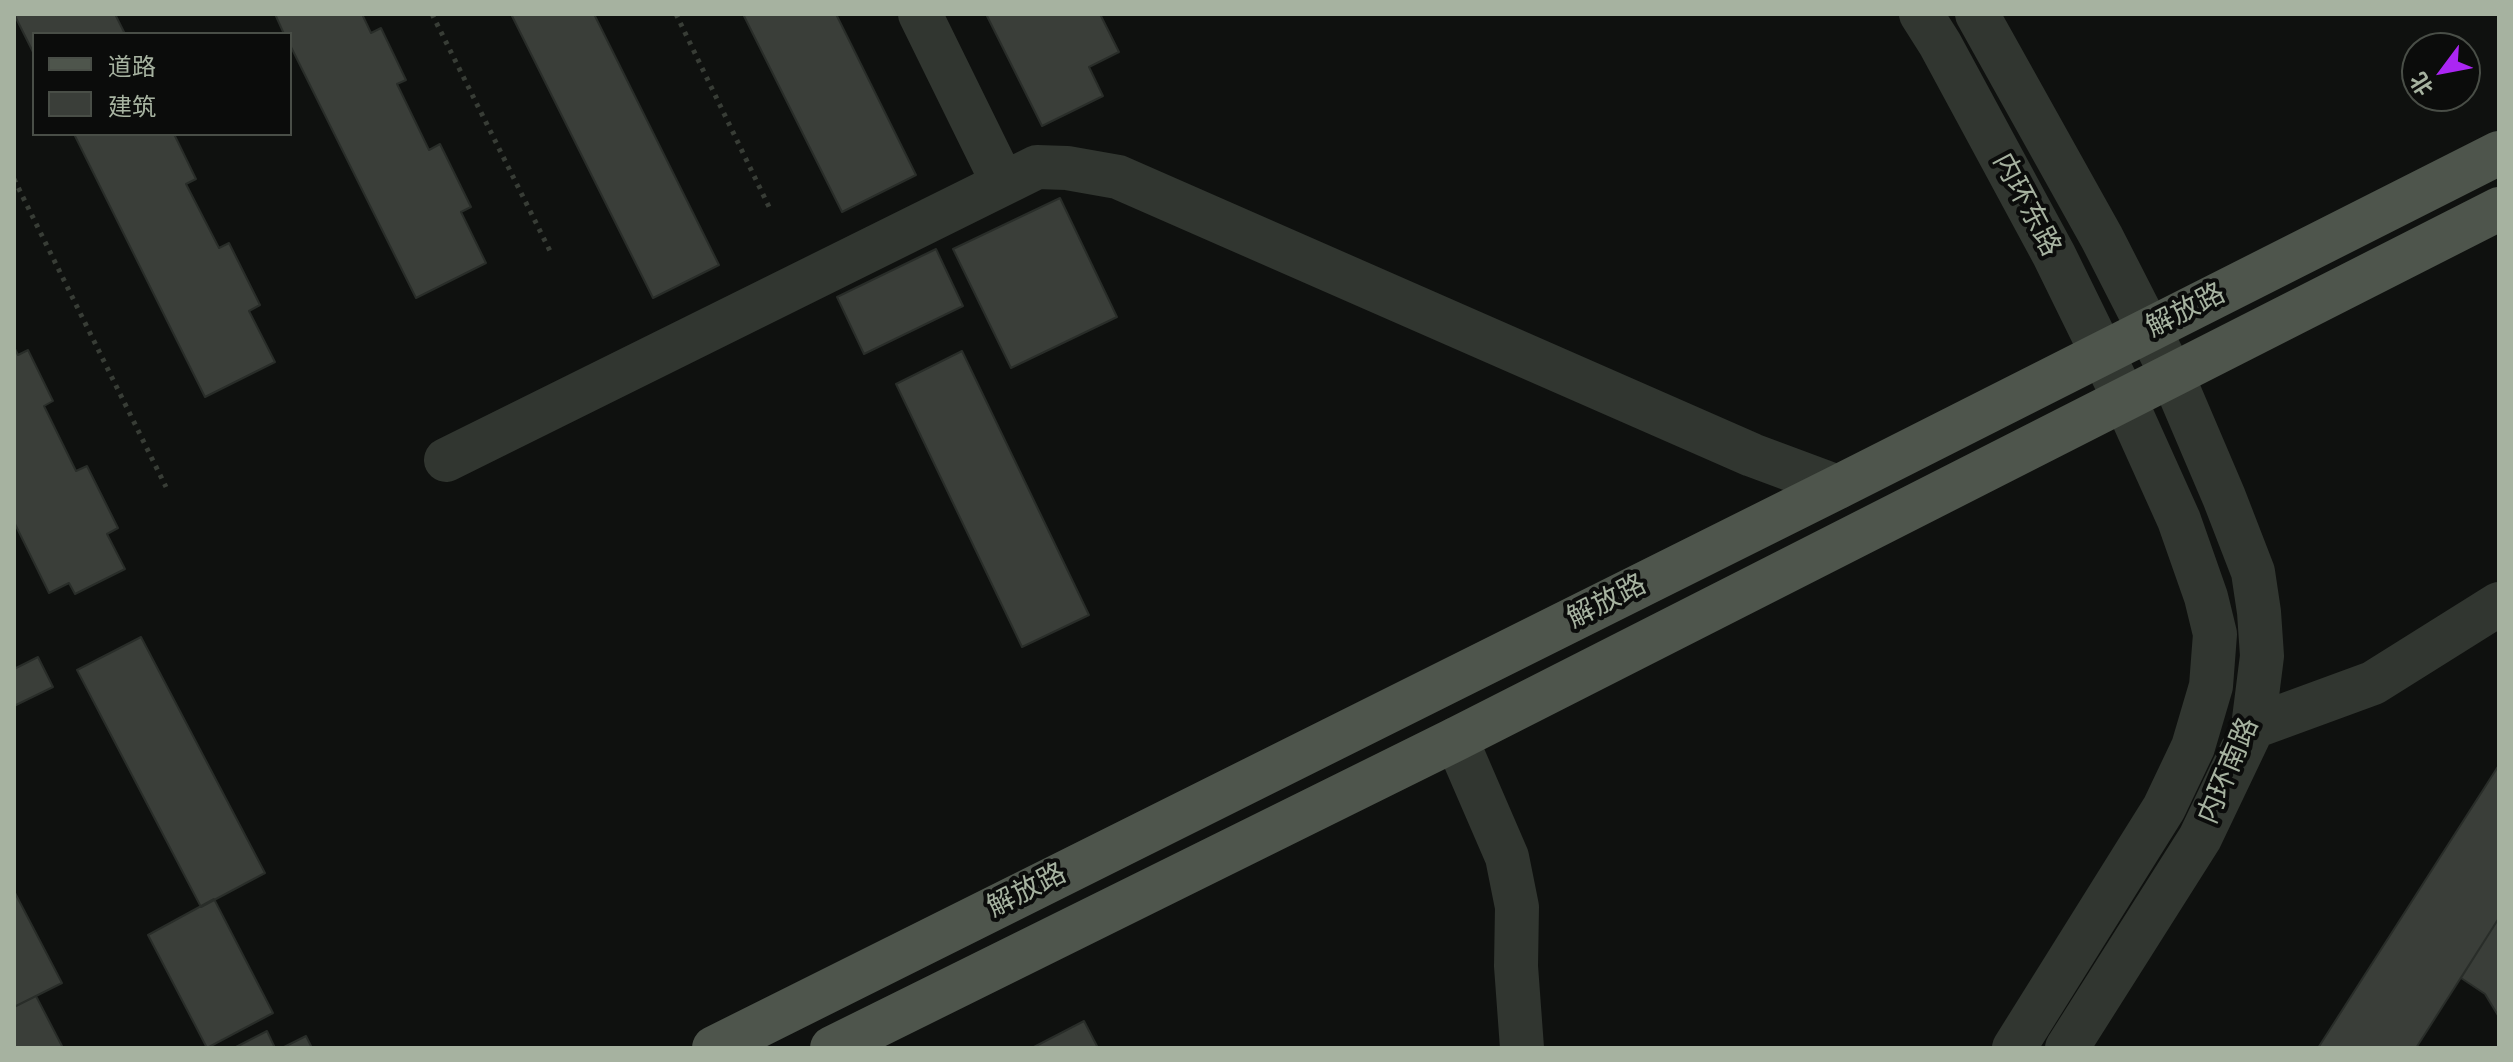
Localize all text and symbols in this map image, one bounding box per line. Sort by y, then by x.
legend [32,32,292,136]
north arrow [2401,32,2481,112]
text: 道路 [108,53,156,80]
text: 北 [2405,68,2438,100]
text: 建筑 [108,93,156,120]
street label: 内环东路 [1985,148,2067,262]
street label: 解放路 [2141,277,2231,345]
street label: 解放路 [1562,568,1652,636]
street label: 内环南路 [2192,713,2266,829]
street label: 解放路 [982,857,1072,925]

